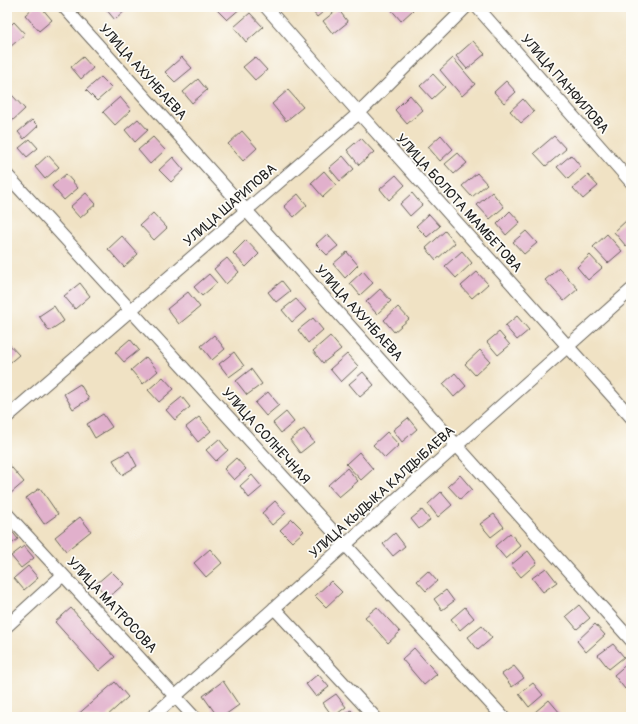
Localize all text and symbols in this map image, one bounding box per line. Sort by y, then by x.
street label: УЛИЦА АХУНБАЕВА [96,21,190,123]
street label: УЛИЦА ПАНФИЛОВА [517,31,613,137]
street label: УЛИЦА БОЛОТА МАМБЕТОВА [392,130,526,276]
street label: УЛИЦА ШАРИПОВА [180,160,280,250]
street label: УЛИЦА АХУНБАЕВА [312,262,406,364]
street label: УЛИЦА СОЛНЕЧНАЯ [218,384,314,488]
street label: УЛИЦА КЫДЫКА КАЛДЫБАЕВА [306,422,458,562]
street label: УЛИЦА МАТРОСОВА [63,554,161,656]

